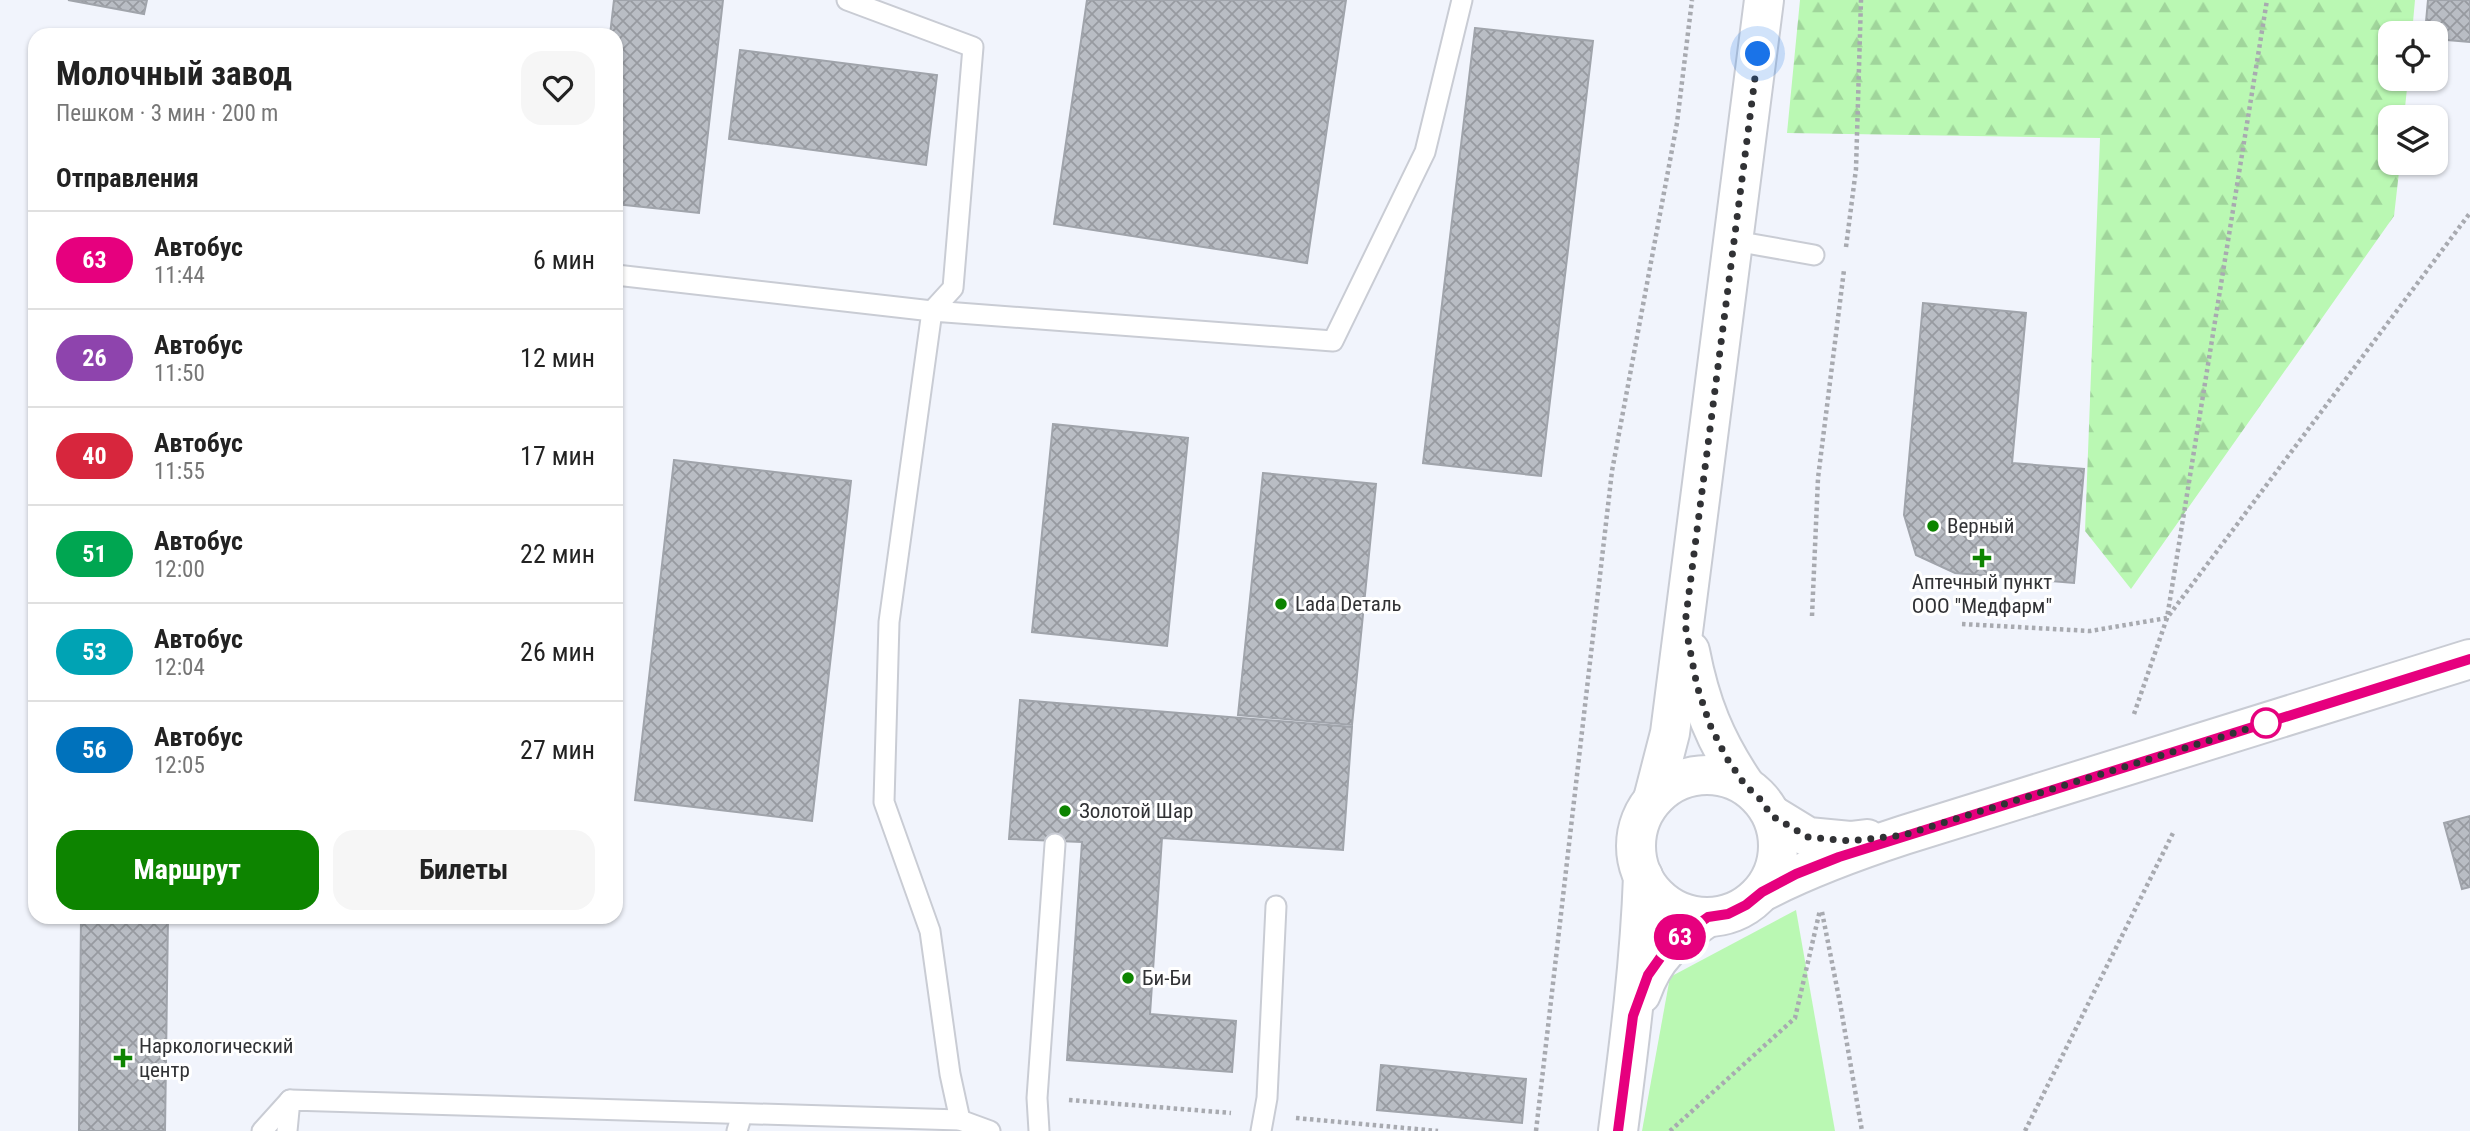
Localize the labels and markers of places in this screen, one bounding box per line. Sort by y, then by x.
place label: Верный [1947,514,2014,538]
marker: Верный [1925,518,1941,534]
marker: Аптечный пункт ООО "Медфарм" [1974,550,1990,566]
place label: Аптечный пункт ООО "Медфарм" [1912,570,2052,618]
place label: Lada Dеталь [1295,592,1402,616]
marker: Lada Dеталь [1273,596,1289,612]
unlabelled marker [2251,708,2281,738]
place label: Золотой Шар [1079,799,1193,823]
marker: Золотой Шар [1057,803,1073,819]
place label: Би-Би [1142,966,1192,990]
marker: Би-Би [1120,970,1136,986]
place label: Наркологический центр [139,1034,294,1082]
marker: Наркологический центр [113,1048,133,1068]

